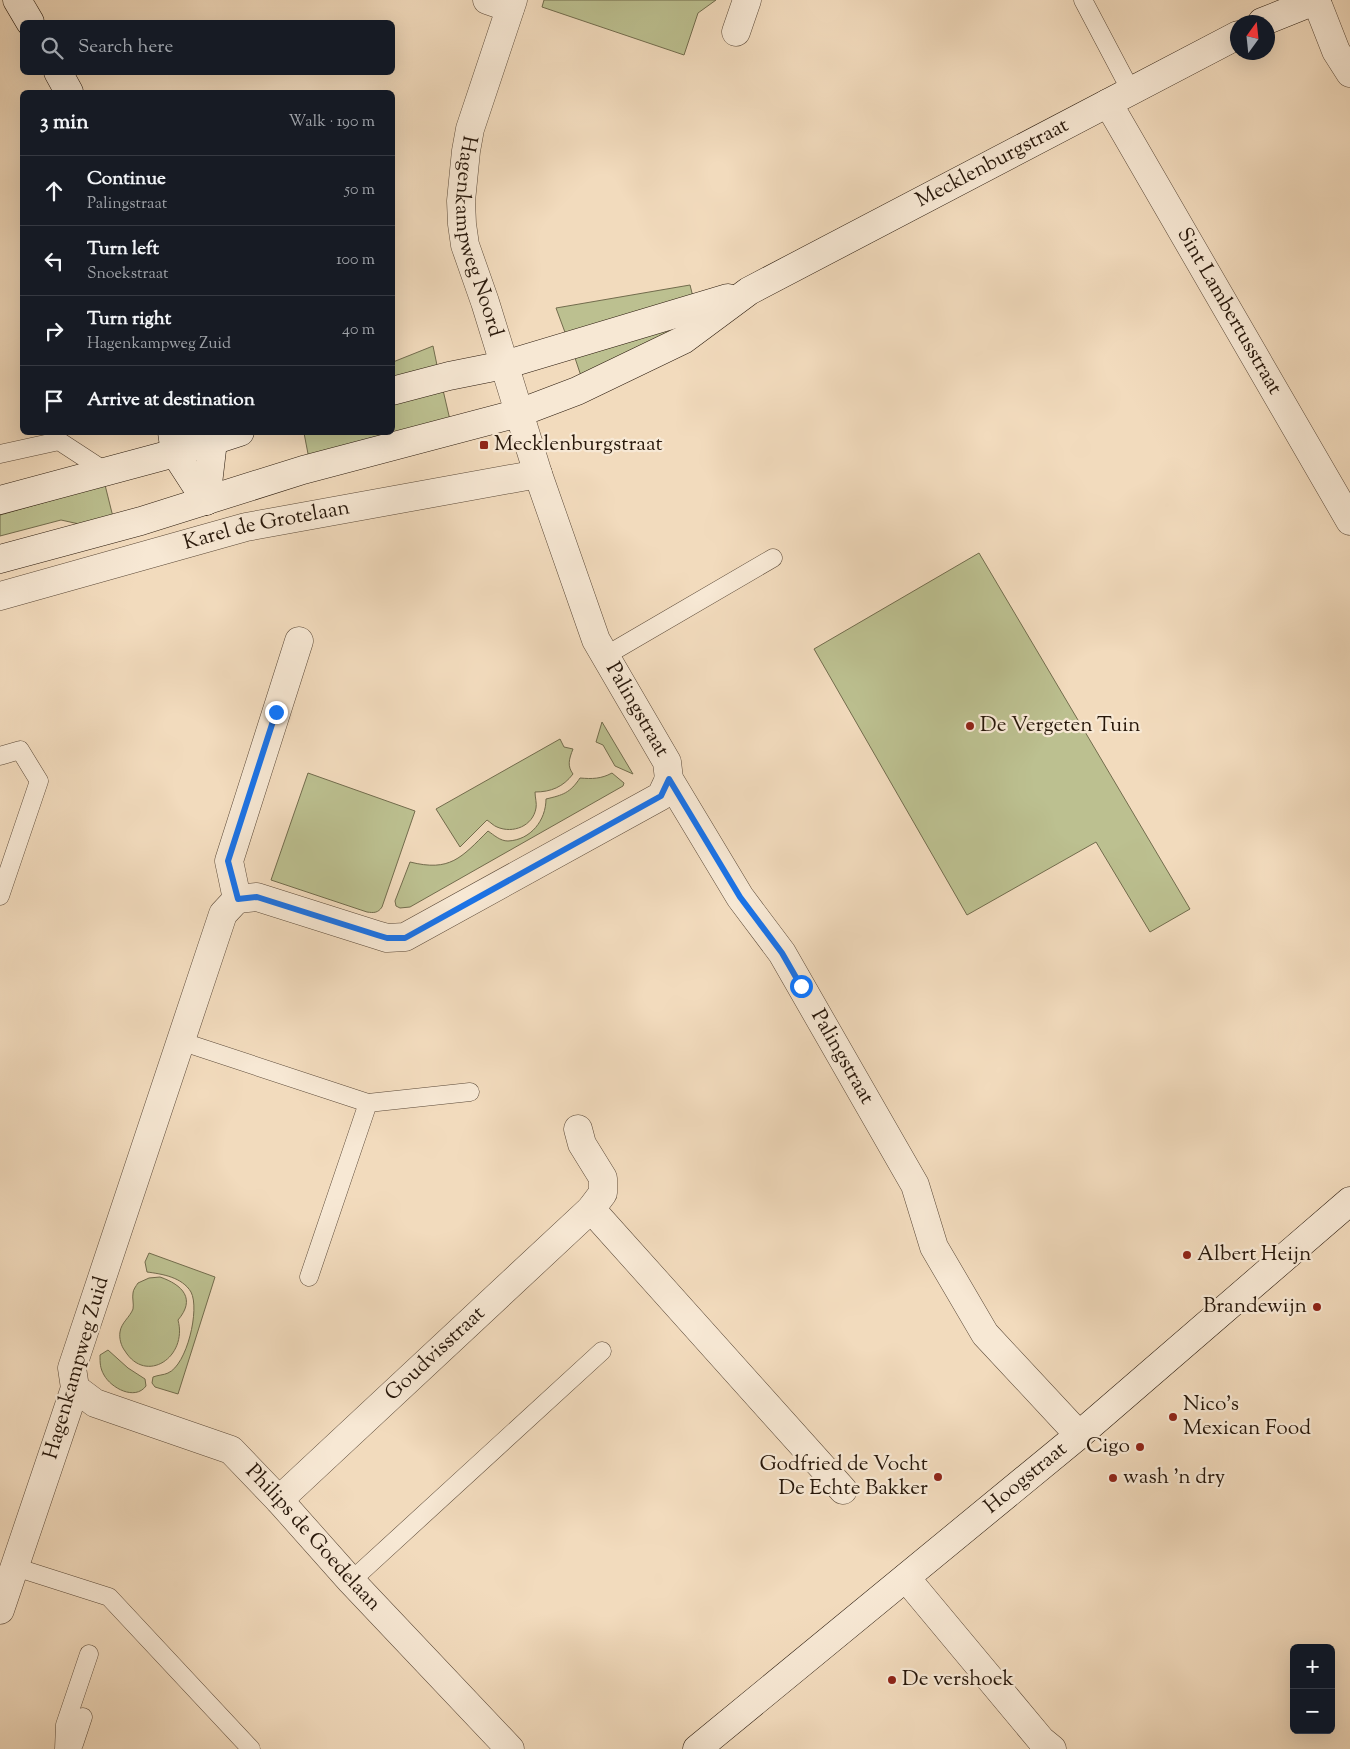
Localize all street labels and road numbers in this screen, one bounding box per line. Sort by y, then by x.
street label: Mecklenburgstraat [911,111,1074,216]
street label: Hagenkampweg Noord [446,133,510,341]
street label: Sint Lambertusstraat [1169,223,1289,401]
street label: Karel de Grotelaan [180,493,352,559]
street label: Palingstraat [597,657,676,763]
street label: Palingstraat [802,1004,881,1110]
street label: Hagenkampweg Zuid [37,1273,117,1463]
street label: Goudvisstraat [379,1300,492,1408]
street label: Hoogstraat [978,1435,1074,1522]
street label: Philips de Goedelaan [238,1458,388,1618]

